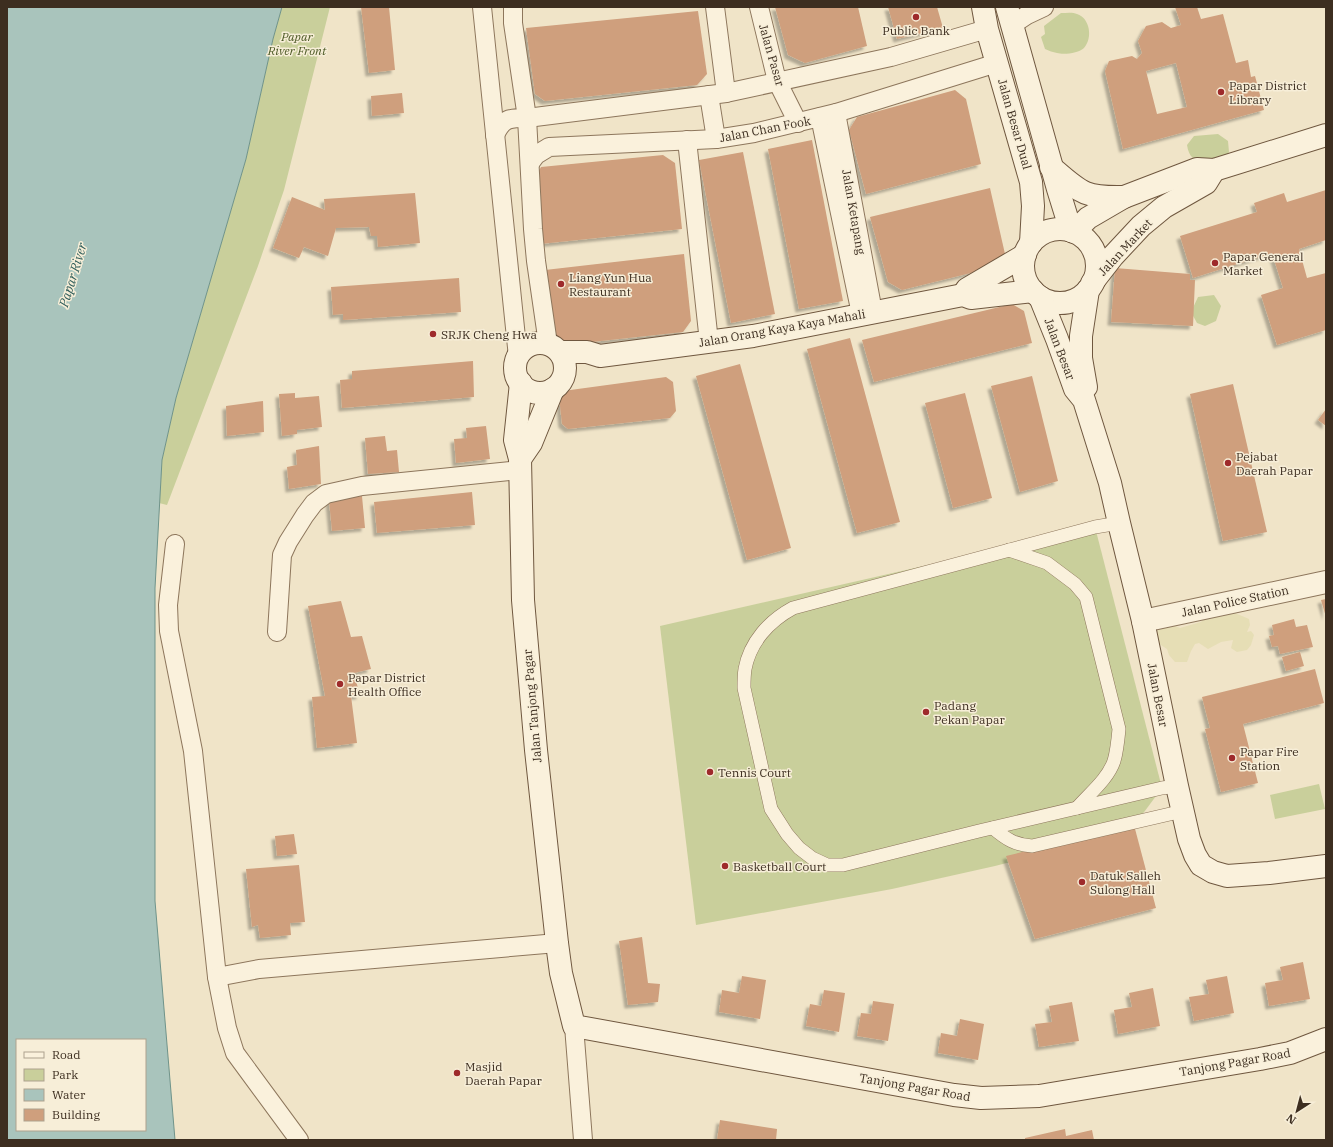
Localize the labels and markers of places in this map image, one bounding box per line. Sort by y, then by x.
marker: Public Bank [911,12,921,22]
place label: Public Bank [882,23,950,38]
place label: Papar District Library [1229,78,1307,107]
marker: Papar District Library [1216,87,1226,97]
place label: Papar General Market [1223,249,1304,278]
marker: Papar General Market [1210,258,1220,268]
place label: Liang Yun Hua Restaurant [569,270,652,299]
marker: Liang Yun Hua Restaurant [556,279,566,289]
place label: SRJK Cheng Hwa [441,327,538,342]
marker: SRJK Cheng Hwa [428,329,438,339]
place label: Pejabat Daerah Papar [1236,449,1313,478]
marker: Pejabat Daerah Papar [1223,458,1233,468]
place label: Papar District Health Office [348,670,426,699]
marker: Papar District Health Office [335,679,345,689]
place label: Padang Pekan Papar [934,698,1006,727]
marker: Padang Pekan Papar [921,707,931,717]
place label: Papar Fire Station [1240,744,1299,773]
marker: Papar Fire Station [1227,753,1237,763]
place label: Tennis Court [718,765,791,780]
marker: Tennis Court [705,767,715,777]
place label: Basketball Court [733,859,826,874]
marker: Basketball Court [720,861,730,871]
place label: Datuk Salleh Sulong Hall [1090,868,1162,897]
marker: Datuk Salleh Sulong Hall [1077,877,1087,887]
place label: Masjid Daerah Papar [465,1059,542,1088]
marker: Masjid Daerah Papar [452,1068,462,1078]

